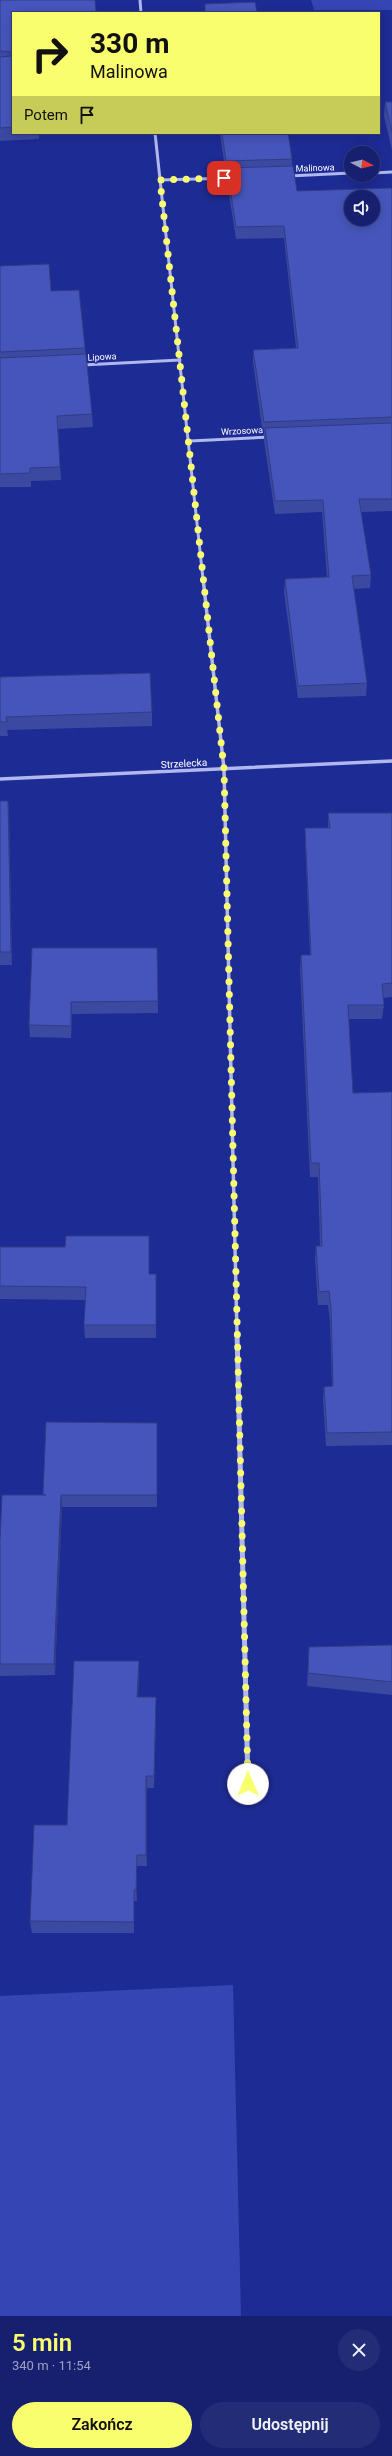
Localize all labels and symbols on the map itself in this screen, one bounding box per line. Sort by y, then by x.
north arrow [344,146,380,182]
pin [207,161,241,195]
street label: Malinowa [295,162,335,174]
street label: Lipowa [87,351,117,363]
street label: Wrzosowa [221,425,263,437]
street label: Strzelecka [161,757,207,770]
position arrow [227,1763,269,1805]

